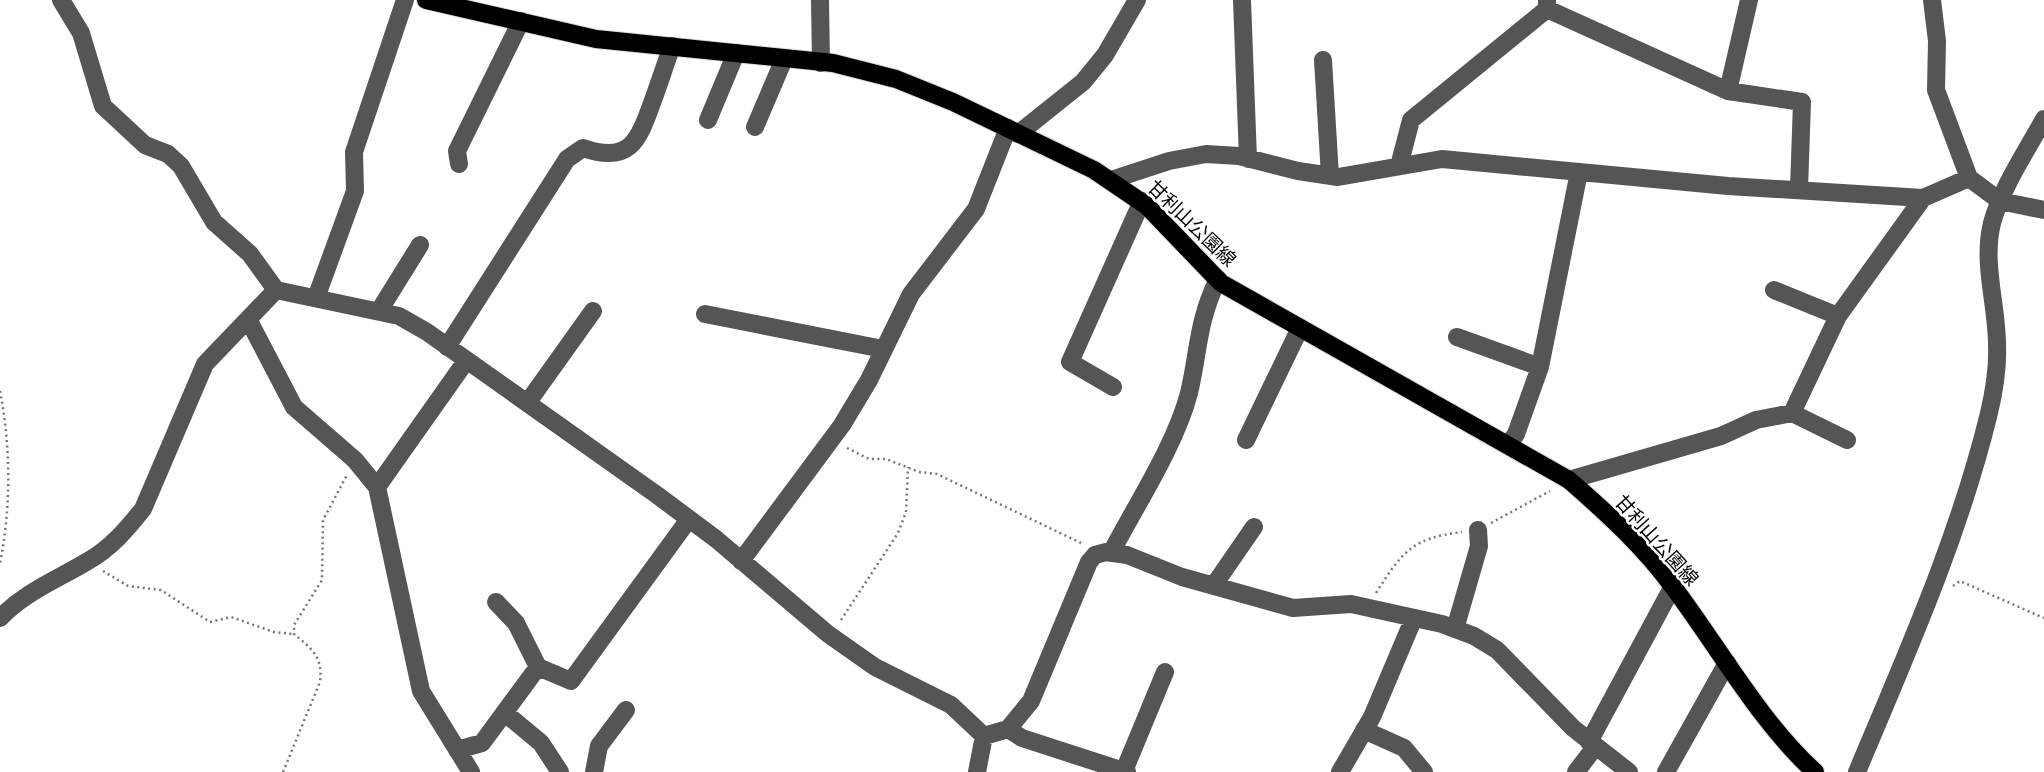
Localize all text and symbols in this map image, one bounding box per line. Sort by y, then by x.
street label: 甘利山公園線 [1143,175,1241,271]
street label: 甘利山公園線 [1610,490,1704,590]

